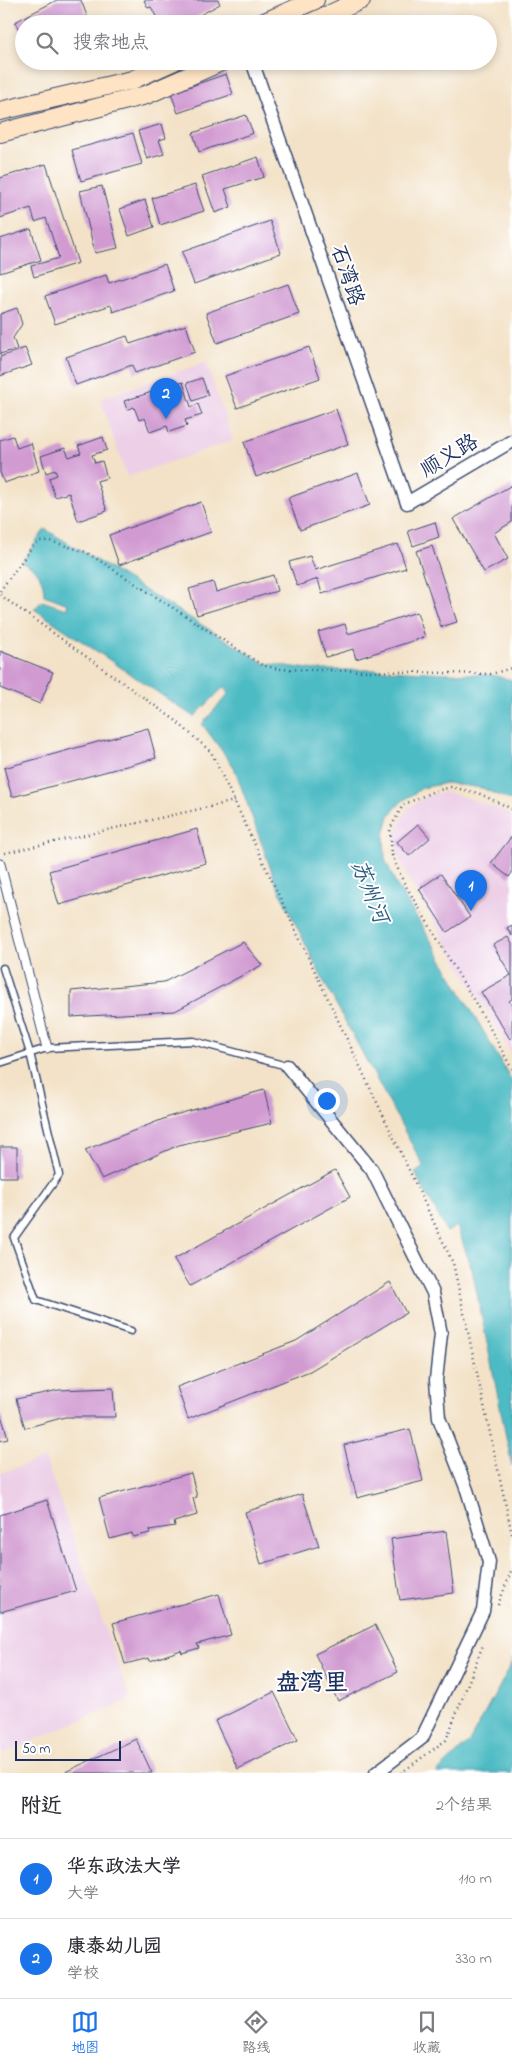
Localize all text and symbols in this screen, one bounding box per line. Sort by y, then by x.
search box [15,15,497,70]
icon: search [33,29,61,57]
text: 搜索地点 [73,30,149,57]
street label: 石湾路 [322,241,371,310]
pin: 2 [150,378,182,419]
street label: 顺义路 [415,428,485,486]
water label: 苏州河 [341,856,397,931]
pin: 1 [455,870,487,911]
your location [314,1088,340,1114]
district label: 盘湾里 [276,1667,348,1702]
scale bar [15,1738,121,1761]
text: 50 m [22,1739,50,1760]
text: 附近 [20,1792,62,1822]
text: 2个结果 [436,1794,492,1818]
text: 华东政法大学 [67,1854,181,1881]
text: 1 [33,1867,39,1891]
text: 110 m [458,1867,492,1891]
text: 大学 [67,1882,99,1906]
text: 康泰幼儿园 [67,1934,162,1961]
text: 2 [32,1947,40,1971]
text: 330 m [455,1947,492,1971]
text: 学校 [67,1962,99,1986]
tab: 地图 [71,2008,99,2059]
tab: 路线 [242,2008,270,2059]
tab: 收藏 [413,2008,441,2059]

